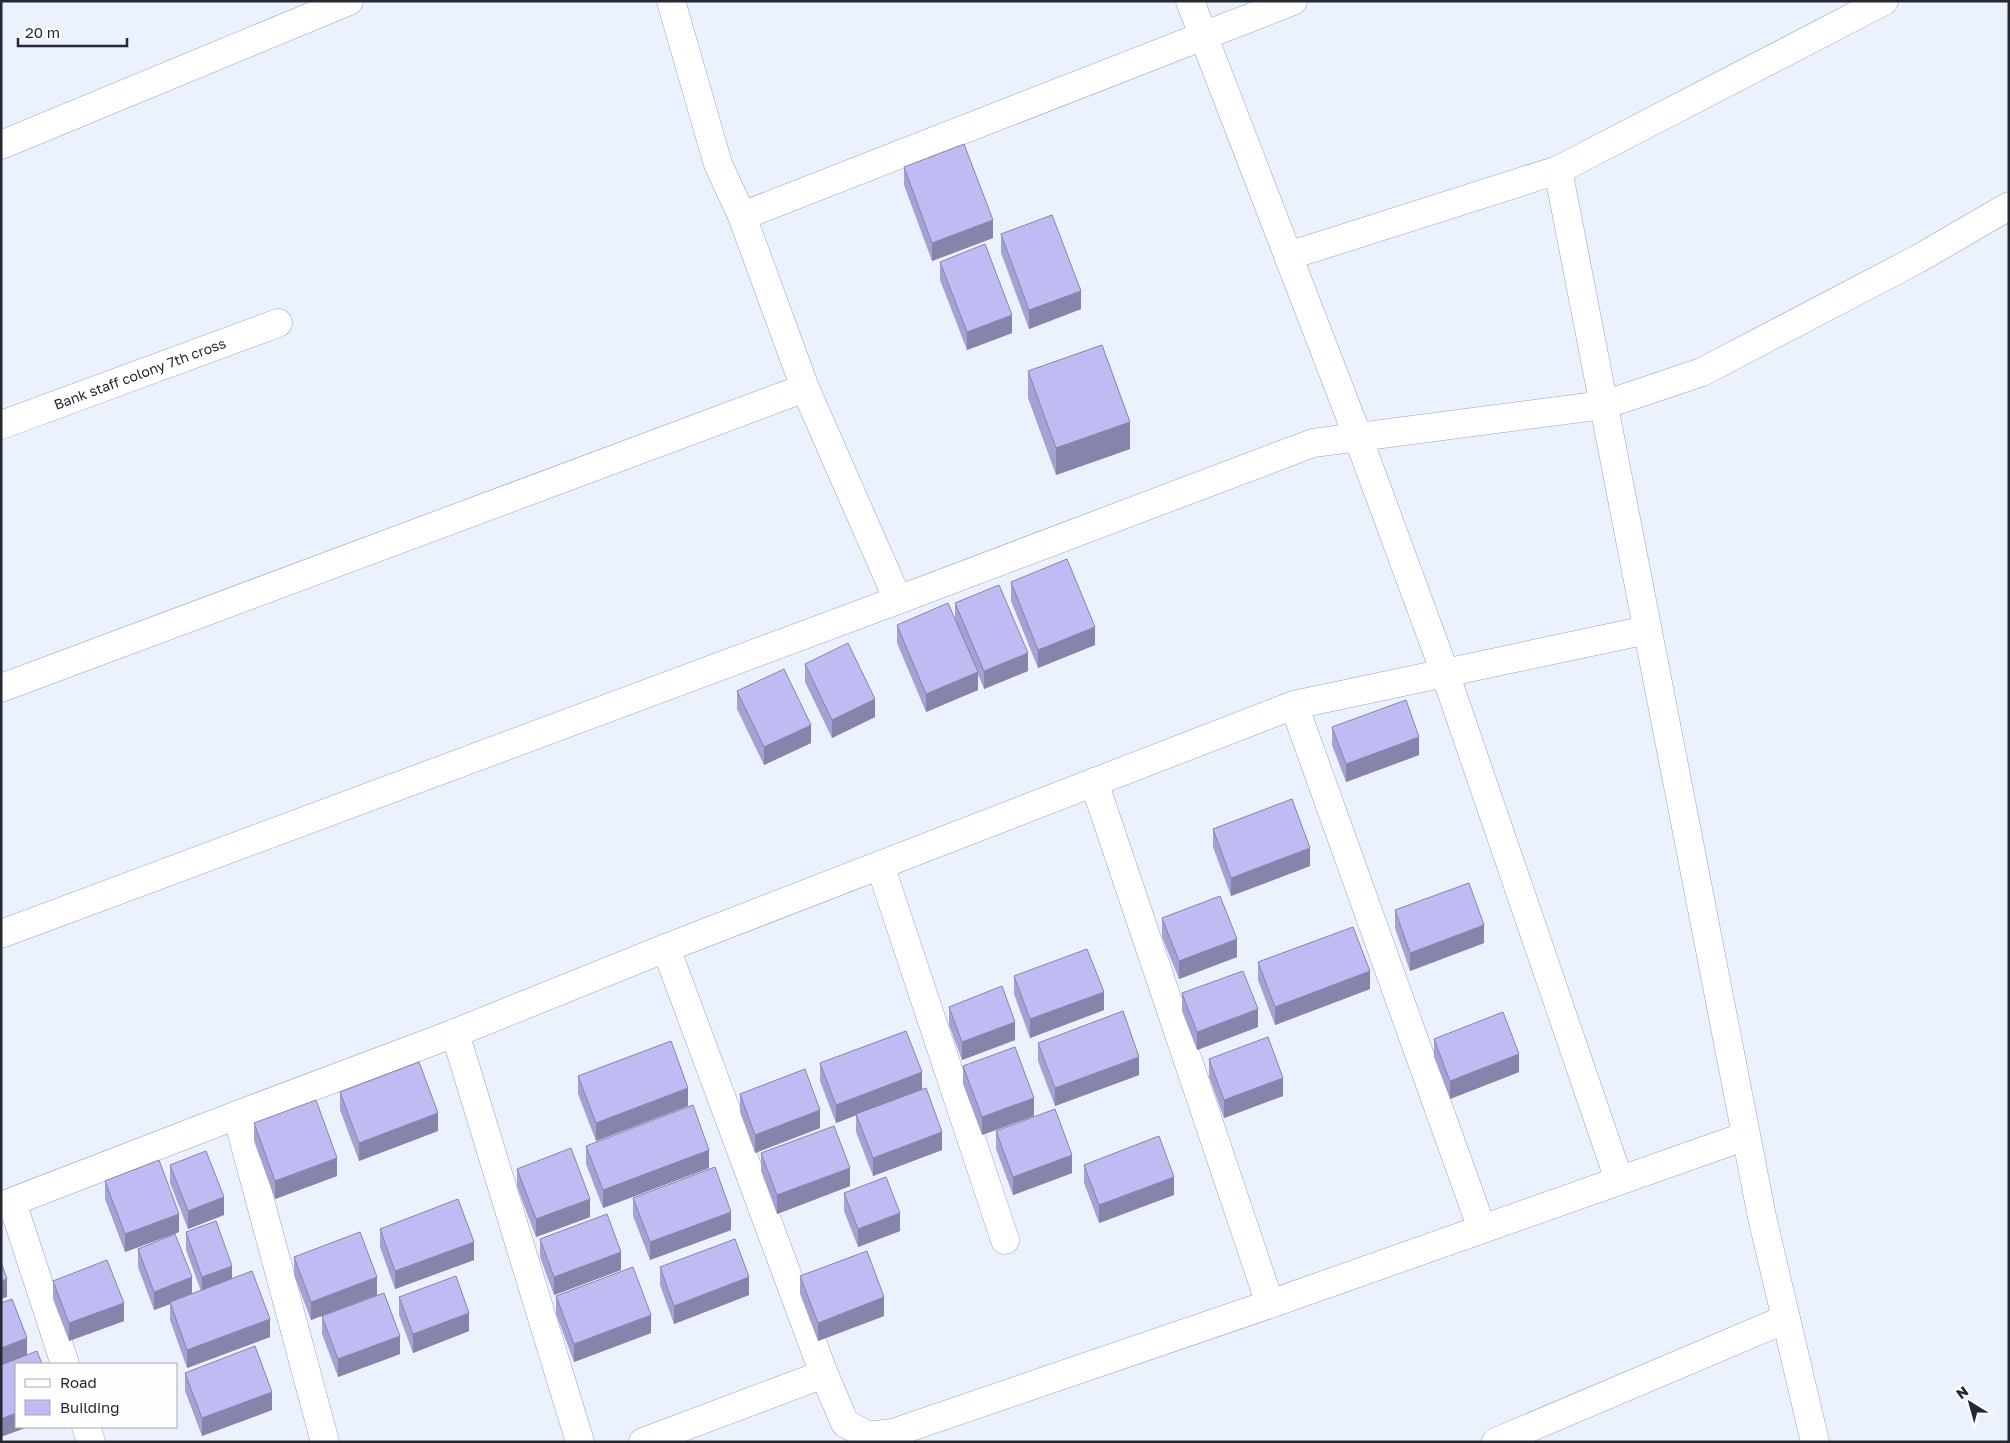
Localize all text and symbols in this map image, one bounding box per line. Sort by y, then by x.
scale bar [18,15,126,47]
text: 20 m [25,23,60,41]
street label: Bank staff colony 7th cross [51,334,228,413]
legend [15,1363,178,1428]
text: Road [60,1373,97,1391]
north arrow [1945,1378,1995,1428]
text: N [1953,1382,1971,1402]
text: Building [60,1398,120,1416]

